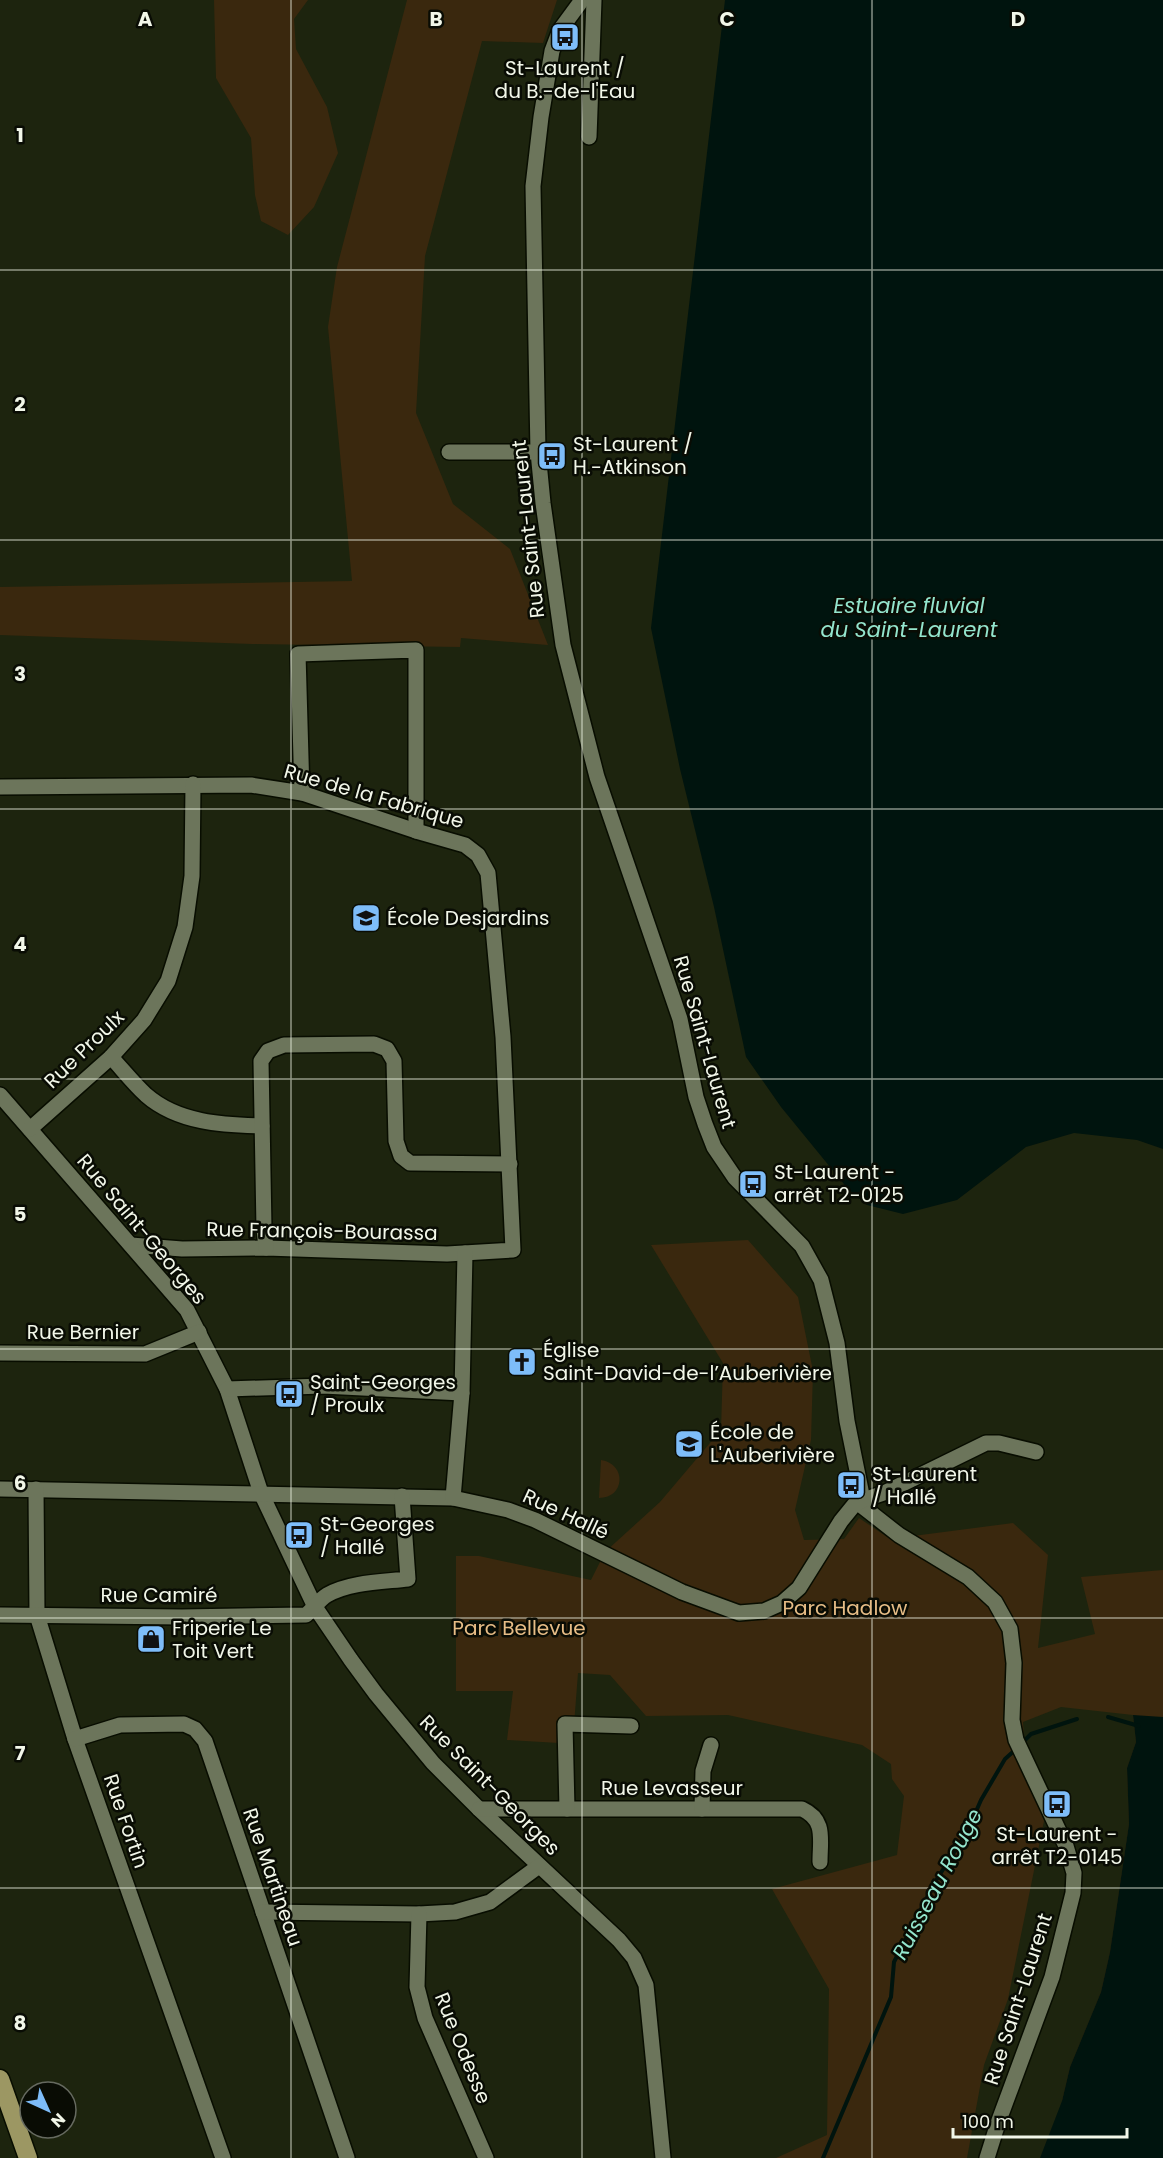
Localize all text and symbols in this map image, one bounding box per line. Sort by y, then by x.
text: A [138,5,153,33]
text: B [429,5,443,33]
text: C [719,5,735,33]
text: D [1011,5,1025,33]
bus stop icon: St-Laurent / du B.-de-l'Eau [549,21,581,53]
place label: St-Laurent / du B.-de-l'Eau [495,54,635,105]
text: 1 [16,121,24,149]
text: 2 [14,390,26,418]
place label: St-Laurent / H.-Atkinson [573,430,693,481]
street label: Rue Saint-Laurent [505,439,551,619]
bus stop icon: St-Laurent / H.-Atkinson [536,440,568,472]
water label: Estuaire fluvial du Saint-Laurent [821,591,998,644]
text: 3 [14,660,26,688]
street label: Rue de la Fabrique [281,757,467,835]
school or university icon: École Desjardins [350,902,382,934]
place label: École Desjardins [387,904,549,932]
text: 4 [13,930,27,958]
street label: Rue Saint-Laurent [667,952,743,1132]
street label: Rue Proulx [38,1003,131,1094]
street label: Rue Saint-Georges [71,1148,213,1310]
place label: St-Laurent - arrêt T2-0125 [774,1158,904,1209]
bus stop icon: St-Laurent - arrêt T2-0125 [737,1168,769,1200]
text: 5 [14,1200,27,1228]
street label: Rue François-Bourassa [206,1215,438,1247]
street label: Rue Bernier [27,1318,139,1346]
place label: Église Saint-David-de-l’Auberivière [543,1336,832,1387]
church icon: Église Saint-David-de-l’Auberivière [506,1346,538,1378]
place label: Saint-Georges / Proulx [310,1368,456,1419]
bus stop icon: Saint-Georges / Proulx [273,1378,305,1410]
place label: École de L'Auberivière [710,1418,835,1469]
school or university icon: École de L'Auberivière [673,1428,705,1460]
place label: St-Laurent / Hallé [872,1460,977,1511]
text: 6 [14,1469,26,1497]
bus stop icon: St-Laurent / Hallé [835,1469,867,1501]
street label: Rue Hallé [518,1482,614,1546]
place label: St-Georges / Hallé [320,1510,435,1561]
bus stop icon: St-Georges / Hallé [283,1519,315,1551]
street label: Rue Camiré [100,1581,218,1609]
park label: Parc Hadlow [782,1594,908,1622]
place label: Friperie Le Toit Vert [172,1614,272,1665]
park label: Parc Bellevue [452,1614,586,1642]
shop icon: Friperie Le Toit Vert [135,1623,167,1655]
street label: Rue Saint-Georges [413,1708,567,1862]
text: 7 [15,1739,26,1767]
street label: Rue Fortin [97,1770,155,1872]
street label: Rue Levasseur [601,1774,743,1802]
bus stop icon: St-Laurent - arrêt T2-0145 [1041,1788,1073,1820]
water label: Ruisseau Rouge [885,1803,989,1965]
street label: Rue Martineau [236,1804,310,1950]
place label: St-Laurent - arrêt T2-0145 [992,1820,1122,1871]
street label: Rue Saint-Laurent [977,1910,1059,2088]
street label: Rue Odesse [428,1988,498,2108]
text: 8 [14,2009,26,2037]
north arrow [18,2080,78,2140]
scale bar [953,2101,1127,2139]
text: N [46,2108,71,2133]
text: 100 m [962,2109,1014,2134]

